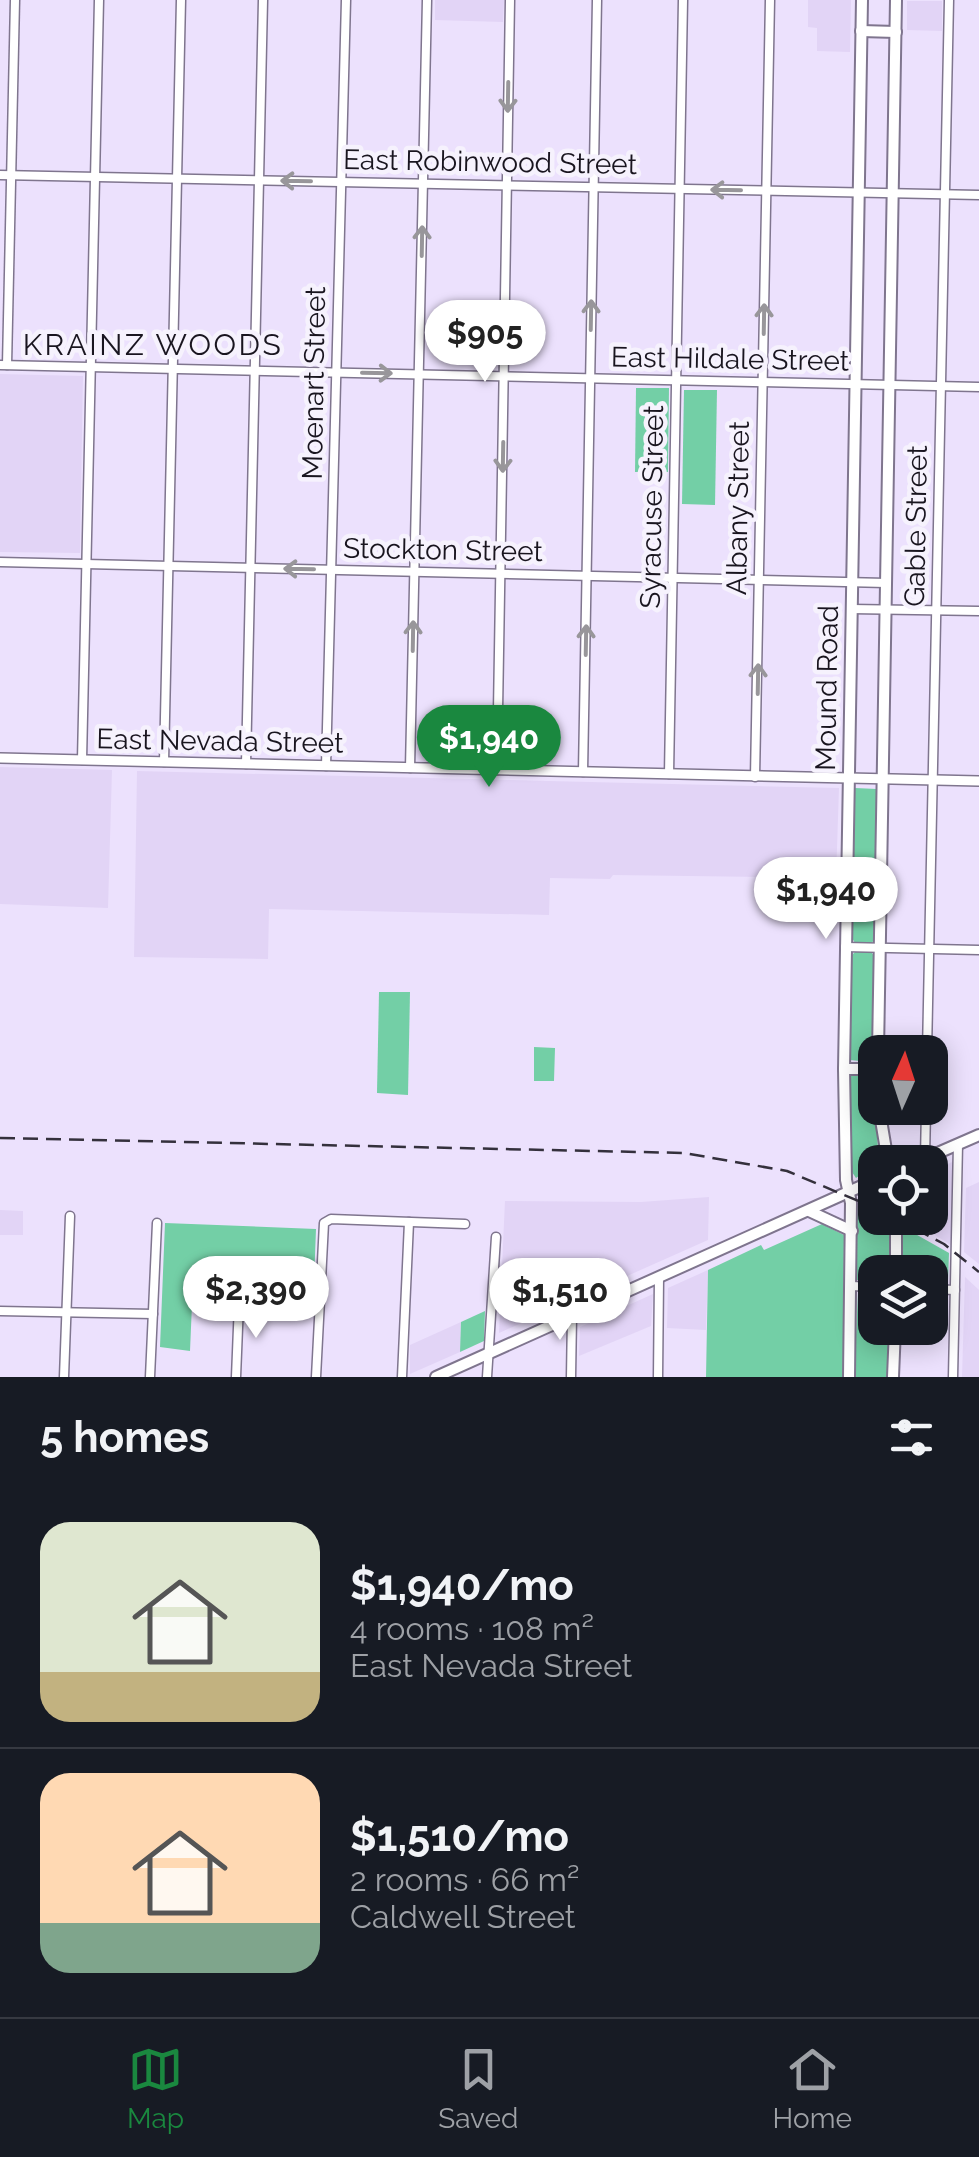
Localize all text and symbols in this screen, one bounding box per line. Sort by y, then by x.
one-way arrow [499,81,518,113]
street label: East Robinwood Street [343,143,638,181]
one-way arrow [280,171,312,190]
one-way arrow [710,181,742,200]
one-way arrow [412,225,431,257]
street label: Moenart Street [296,286,332,480]
one-way arrow [582,299,600,332]
pin: $905 [426,300,544,385]
one-way arrow [754,304,773,336]
text: $905 [447,314,523,351]
district label: KRAINZ WOODS [23,327,283,362]
street label: East Hildale Street [611,340,850,378]
one-way arrow [360,364,393,382]
street label: Syracuse Street [634,404,670,609]
street label: Albany Street [720,420,756,595]
one-way arrow [493,441,512,473]
street label: Gable Street [898,444,934,607]
street label: Stockton Street [343,532,544,568]
one-way arrow [284,559,316,578]
street label: Mound Road [809,605,845,771]
one-way arrow [404,620,422,652]
one-way arrow [576,624,595,656]
one-way arrow [748,664,767,696]
pin: $1,940 [408,705,570,790]
text: $1,940 [439,719,539,756]
street label: East Nevada Street [96,722,344,760]
pin: $1,940 [745,857,907,942]
text: $1,940 [776,871,876,908]
north arrow [858,1035,948,1125]
map controls [858,1035,948,1345]
button: locate [858,1145,948,1235]
button: layers [858,1255,948,1345]
pin: $2,390 [175,1256,337,1341]
pin: $1,510 [479,1258,641,1343]
text: $2,390 [205,1270,307,1307]
text: $1,510 [512,1272,608,1309]
icon: filters [884,1410,939,1465]
text: 5 homes [40,1413,209,1462]
text: $1,940/mo [350,1561,574,1610]
icon: home [120,1562,240,1682]
text: 4 rooms · 108 m² [350,1610,594,1647]
text: East Nevada Street [350,1647,632,1684]
text: $1,510/mo [350,1812,569,1861]
icon: home [120,1813,240,1933]
text: 2 rooms · 66 m² [350,1861,579,1898]
text: Caldwell Street [350,1898,576,1935]
tab: Map [127,2042,184,2135]
tab: Saved [438,2042,518,2135]
tab: Home [773,2042,852,2135]

